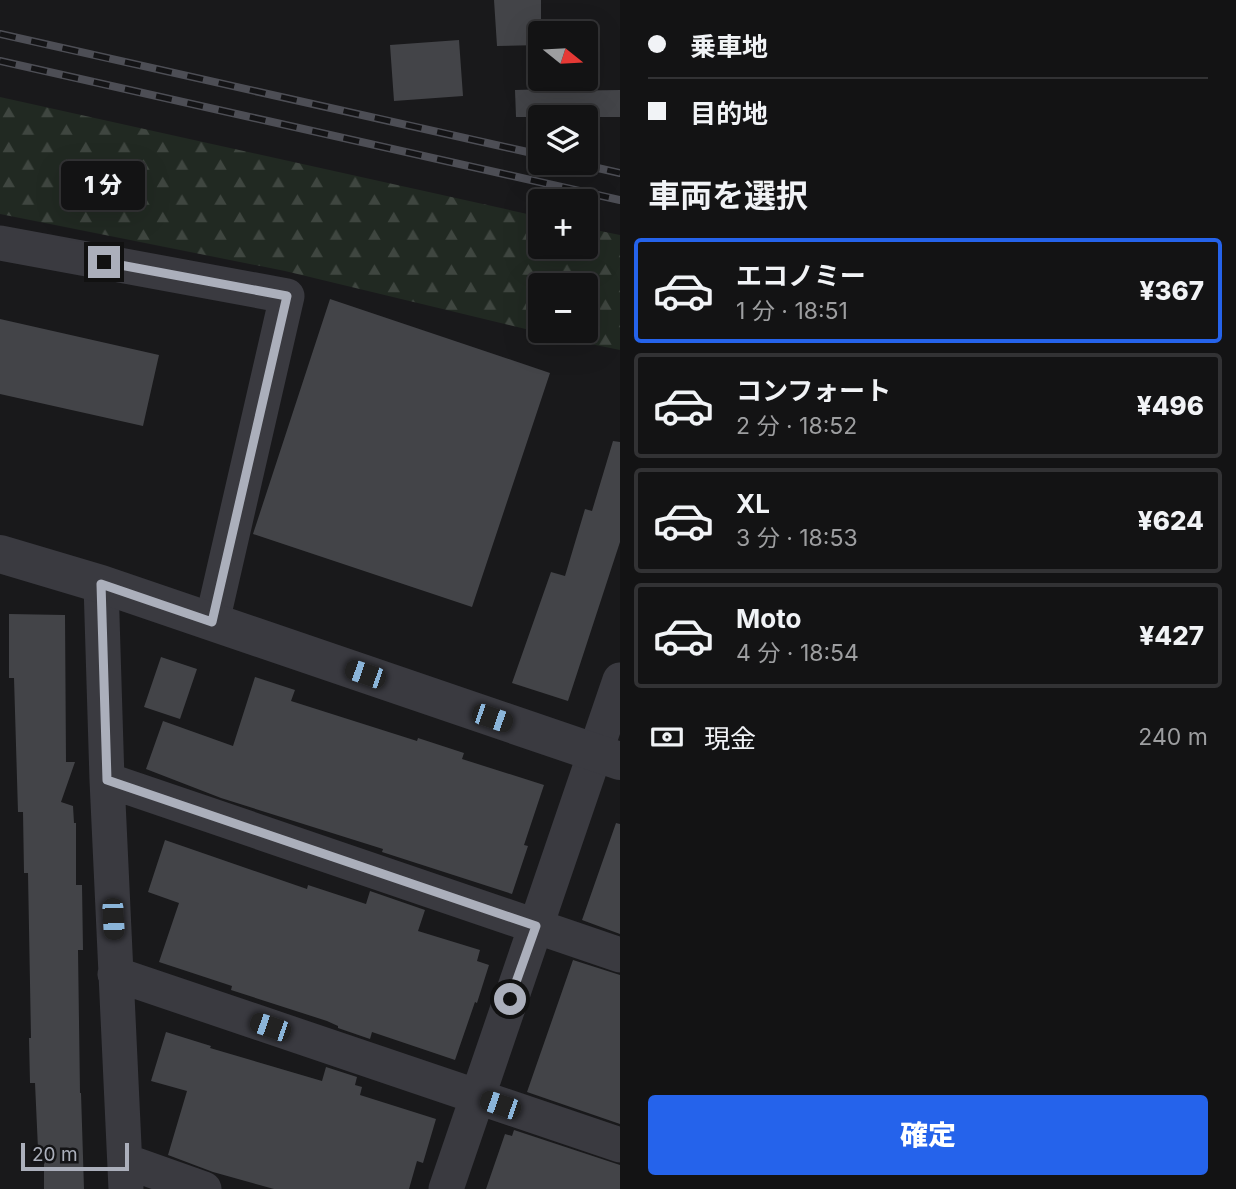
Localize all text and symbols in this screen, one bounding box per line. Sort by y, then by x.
north arrow [528,21,598,91]
map controls [528,21,598,343]
text: 乗車地 [690,31,768,62]
text: 目的地 [690,98,768,129]
button: layers [528,105,598,175]
callout: 1 分 [62,160,146,210]
text: 1 分 [84,171,122,199]
text: 車両を選択 [648,176,808,215]
button: + [528,189,598,259]
route end [88,246,120,278]
icon: car [652,259,715,322]
text: エコノミー [736,260,866,291]
button: − [528,273,598,343]
text: ¥367 [1139,275,1204,306]
text: 1 分 · 18:51 [736,297,848,325]
icon: car [652,374,715,437]
text: コンフォート [736,375,891,406]
text: ¥496 [1137,390,1204,421]
text: 2 分 · 18:52 [736,412,857,440]
text: XL [736,488,770,519]
icon: car [652,489,715,552]
text: ¥624 [1138,505,1204,536]
text: 3 分 · 18:53 [736,524,858,552]
text: Moto [736,603,801,634]
icon: car [652,604,715,667]
text: ¥427 [1139,620,1204,651]
text: 4 分 · 18:54 [736,639,859,667]
car [342,657,389,691]
car [469,701,516,735]
icon: cash [648,718,686,756]
text: 現金 [704,723,756,754]
text: 240 m [1138,723,1208,751]
car [102,897,125,941]
route start [494,983,526,1015]
car [247,1010,294,1044]
car [477,1088,524,1122]
button: 確定 [648,1095,1208,1175]
scale bar [21,1140,130,1172]
text: 20 m [32,1143,78,1166]

